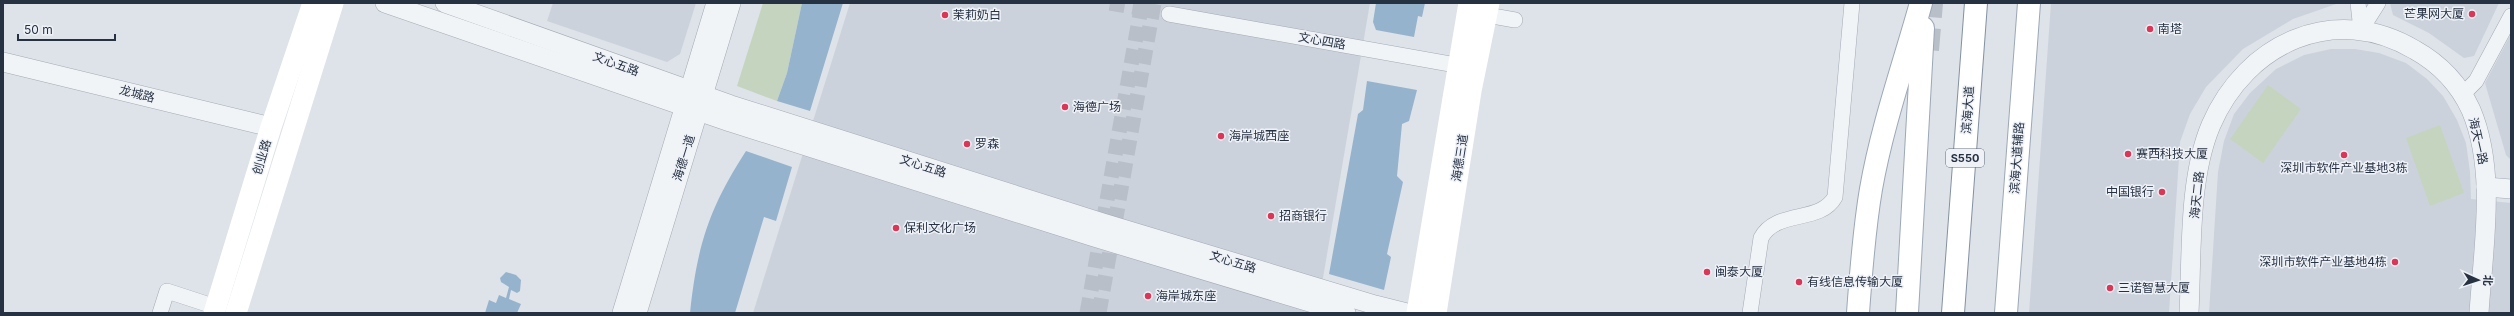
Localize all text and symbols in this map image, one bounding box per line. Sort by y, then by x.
place label: 芒果网大厦 [2404,6,2464,21]
place label: 茉莉奶白 [953,7,1001,22]
marker: 芒果网大厦 [2467,9,2477,19]
marker: 茉莉奶白 [940,10,950,20]
scale bar [18,16,115,42]
place label: 南塔 [2158,21,2182,36]
text: 50 m [24,22,53,37]
marker: 南塔 [2145,24,2155,34]
street label: 文心四路 [1297,29,1347,52]
street label: 文心五路 [591,48,641,79]
street label: 龙城路 [118,82,156,105]
street label: 滨海大道 [1958,85,1977,134]
place label: 海德广场 [1073,99,1121,114]
marker: 海德广场 [1060,102,1070,112]
street label: 海天一路 [2466,116,2491,166]
street label: 滨海大道辅路 [2007,122,2026,194]
place label: 海岸城西座 [1229,128,1289,143]
marker: 海岸城西座 [1216,131,1226,141]
street label: 海德一道 [669,133,698,183]
street label: 海德三道 [1448,133,1471,183]
place label: 罗森 [975,136,999,151]
street label: 创业路 [249,137,274,176]
marker: 罗森 [962,139,972,149]
place label: 赛西科技大厦 [2136,146,2208,161]
road number: S550 [1946,149,1984,167]
marker: 赛西科技大厦 [2123,149,2133,159]
marker: 深圳市软件产业基地3栋 [2339,150,2349,160]
street label: 文心五路 [898,151,948,180]
place label: 深圳市软件产业基地3栋 [2280,160,2408,175]
street label: 海天二路 [2187,170,2206,220]
place label: 中国银行 [2106,184,2154,199]
marker: 中国银行 [2157,187,2167,197]
place label: 招商银行 [1279,208,1327,223]
marker: 招商银行 [1266,211,1276,221]
place label: 保利文化广场 [904,220,976,235]
marker: 保利文化广场 [891,223,901,233]
street label: 文心五路 [1208,247,1258,276]
place label: 深圳市软件产业基地4栋 [2259,254,2387,269]
marker: 深圳市软件产业基地4栋 [2390,257,2400,267]
north arrow [2458,260,2498,300]
place label: 闽泰大厦 [1715,264,1763,279]
marker: 闽泰大厦 [1702,267,1712,277]
place label: 有线信息传输大厦 [1807,274,1903,289]
text: 北 [2481,275,2495,286]
marker: 有线信息传输大厦 [1794,277,1804,287]
place label: 三诺智慧大厦 [2118,280,2190,295]
marker: 三诺智慧大厦 [2105,283,2115,293]
place label: 海岸城东座 [1156,288,1216,303]
marker: 海岸城东座 [1143,291,1153,301]

